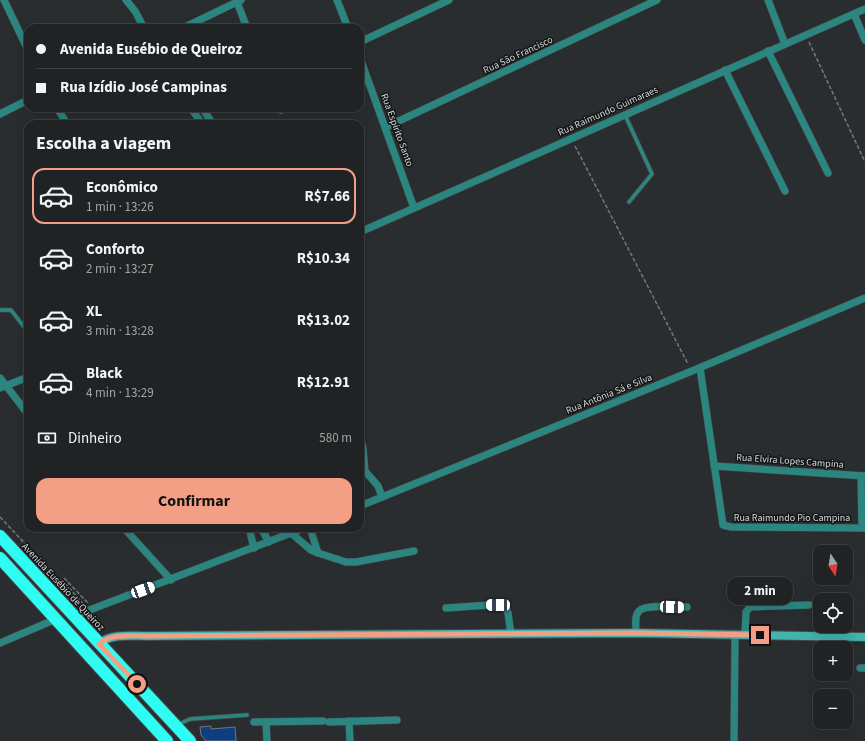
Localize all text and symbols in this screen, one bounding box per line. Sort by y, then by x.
street label: Rua São Francisco [481,33,555,77]
text: Avenida Eusébio de Queiroz [60,39,242,60]
text: Rua Izídio José Campinas [60,77,227,98]
street label: Rua Raimundo Guimaraes [556,83,660,139]
street label: Rua Espírito Santo [377,92,417,168]
text: Escolha a viagem [36,131,171,156]
text: Econômico [86,177,158,198]
icon: car [38,178,74,214]
text: R$7.66 [305,186,350,207]
text: 1 min · 13:26 [86,198,154,216]
text: Conforto [86,239,145,260]
icon: car [38,240,74,276]
text: R$10.34 [297,248,350,269]
text: 2 min · 13:27 [86,260,154,278]
text: XL [86,301,102,322]
icon: car [38,302,74,338]
text: R$13.02 [297,310,350,331]
text: 3 min · 13:28 [86,322,154,340]
text: Black [86,363,123,384]
icon: car [38,364,74,400]
street label: Rua Antônia Sá e Silva [564,370,654,418]
text: R$12.91 [297,372,350,393]
text: 4 min · 13:29 [86,384,154,402]
icon: cash [36,427,58,449]
text: Dinheiro [68,428,122,449]
text: 580 m [319,429,352,447]
street label: Rua Elvira Lopes Campina [736,450,844,472]
button: Confirmar [36,478,352,524]
street label: Rua Raimundo Pio Campina [734,511,850,525]
street label: Avenida Eusébio de Queiroz [18,540,108,634]
north arrow [813,545,853,585]
map controls [813,545,853,729]
callout: 2 min [727,577,793,605]
car [130,580,156,600]
text: 2 min [744,582,776,600]
button: locate [813,593,853,633]
car [486,599,510,611]
car [660,601,684,613]
route end [751,626,769,644]
button: + [813,641,853,681]
route start [128,675,146,693]
button: − [813,689,853,729]

